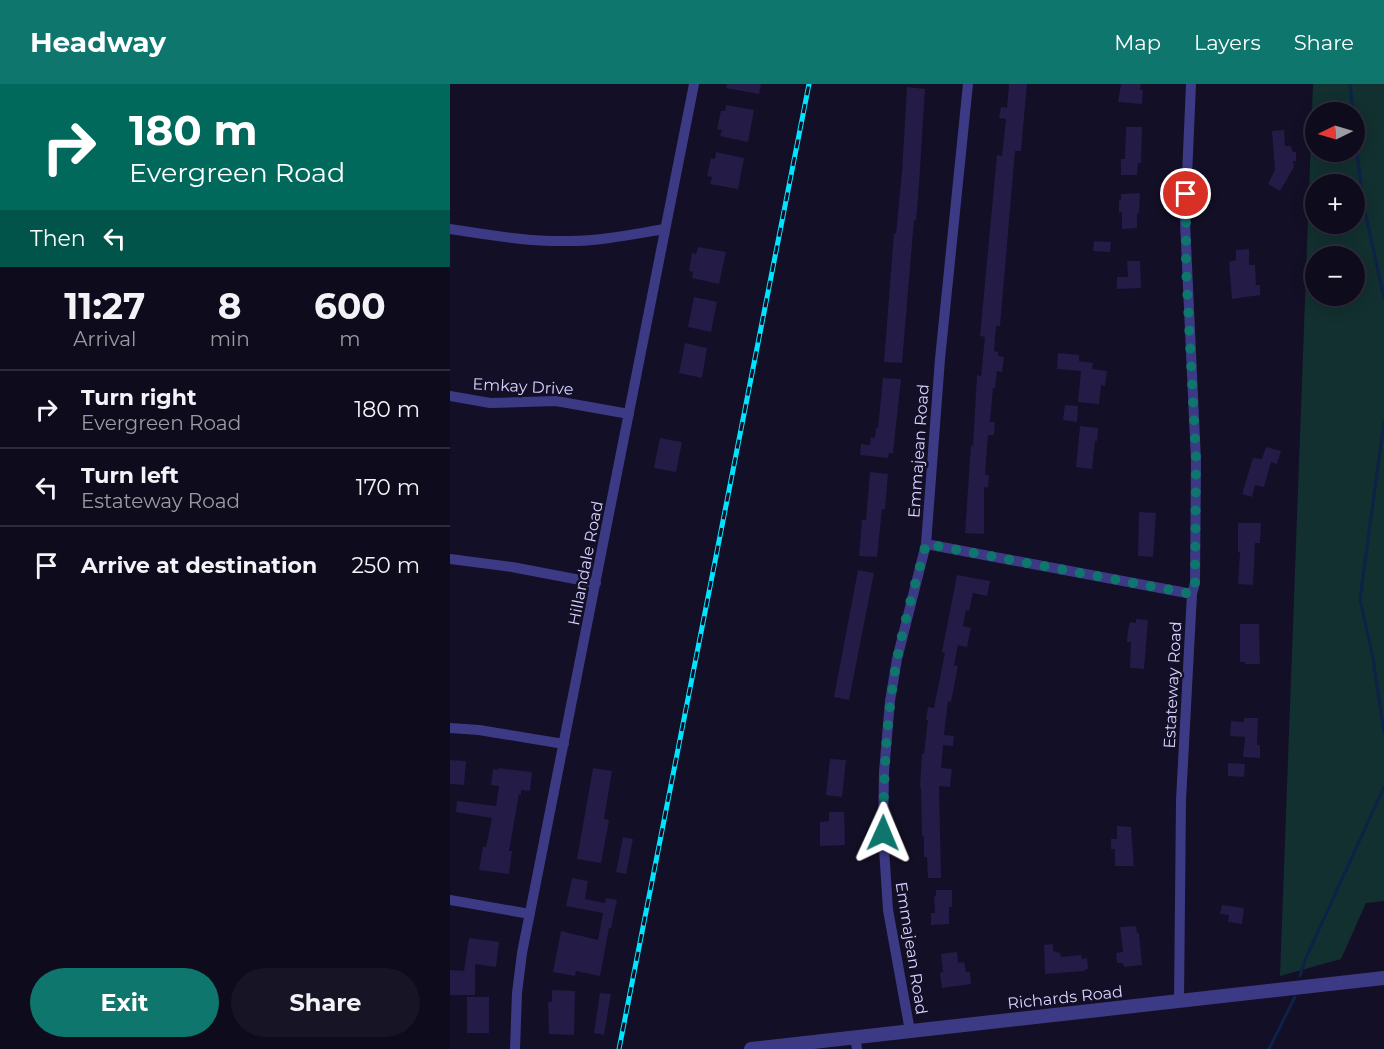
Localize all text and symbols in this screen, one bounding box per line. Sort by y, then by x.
text: Headway [30,25,166,59]
text: Map [1114,30,1161,55]
text: Layers [1194,30,1261,55]
text: Share [1294,30,1354,55]
north arrow [1305,102,1365,162]
map controls [1305,102,1365,306]
text: 180 m [129,104,258,156]
icon: right [30,108,108,186]
text: Evergreen Road [129,156,345,189]
pin [1160,168,1211,219]
button: + [1305,174,1365,234]
icon: arrive [1169,177,1202,210]
icon: left [98,222,131,255]
text: Then [30,225,86,252]
button: − [1305,246,1365,306]
text: 11:27 [64,284,145,328]
text: 8 [218,284,242,328]
text: 600 [314,284,386,328]
text: Arrival [73,327,136,351]
text: min [210,327,250,351]
text: m [339,327,360,351]
street label: Emkay Drive [472,374,574,399]
street label: Emmajean Road [904,383,933,519]
text: Turn right [81,384,196,411]
icon: right [30,393,63,426]
text: 180 m [354,396,420,423]
text: Evergreen Road [81,411,241,435]
text: Turn left [81,462,179,489]
icon: left [30,471,63,504]
text: 170 m [356,474,420,501]
text: Estateway Road [81,489,240,513]
street label: Hillandale Road [564,499,607,627]
icon: arrive [30,549,63,582]
text: Arrive at destination [81,552,317,579]
text: 250 m [351,552,420,579]
street label: Estateway Road [1160,621,1185,749]
position arrow [851,801,915,865]
street label: Emmajean Road [892,880,931,1016]
button: Exit [30,968,219,1037]
button: Share [231,968,420,1037]
street label: Richards Road [1006,982,1124,1013]

